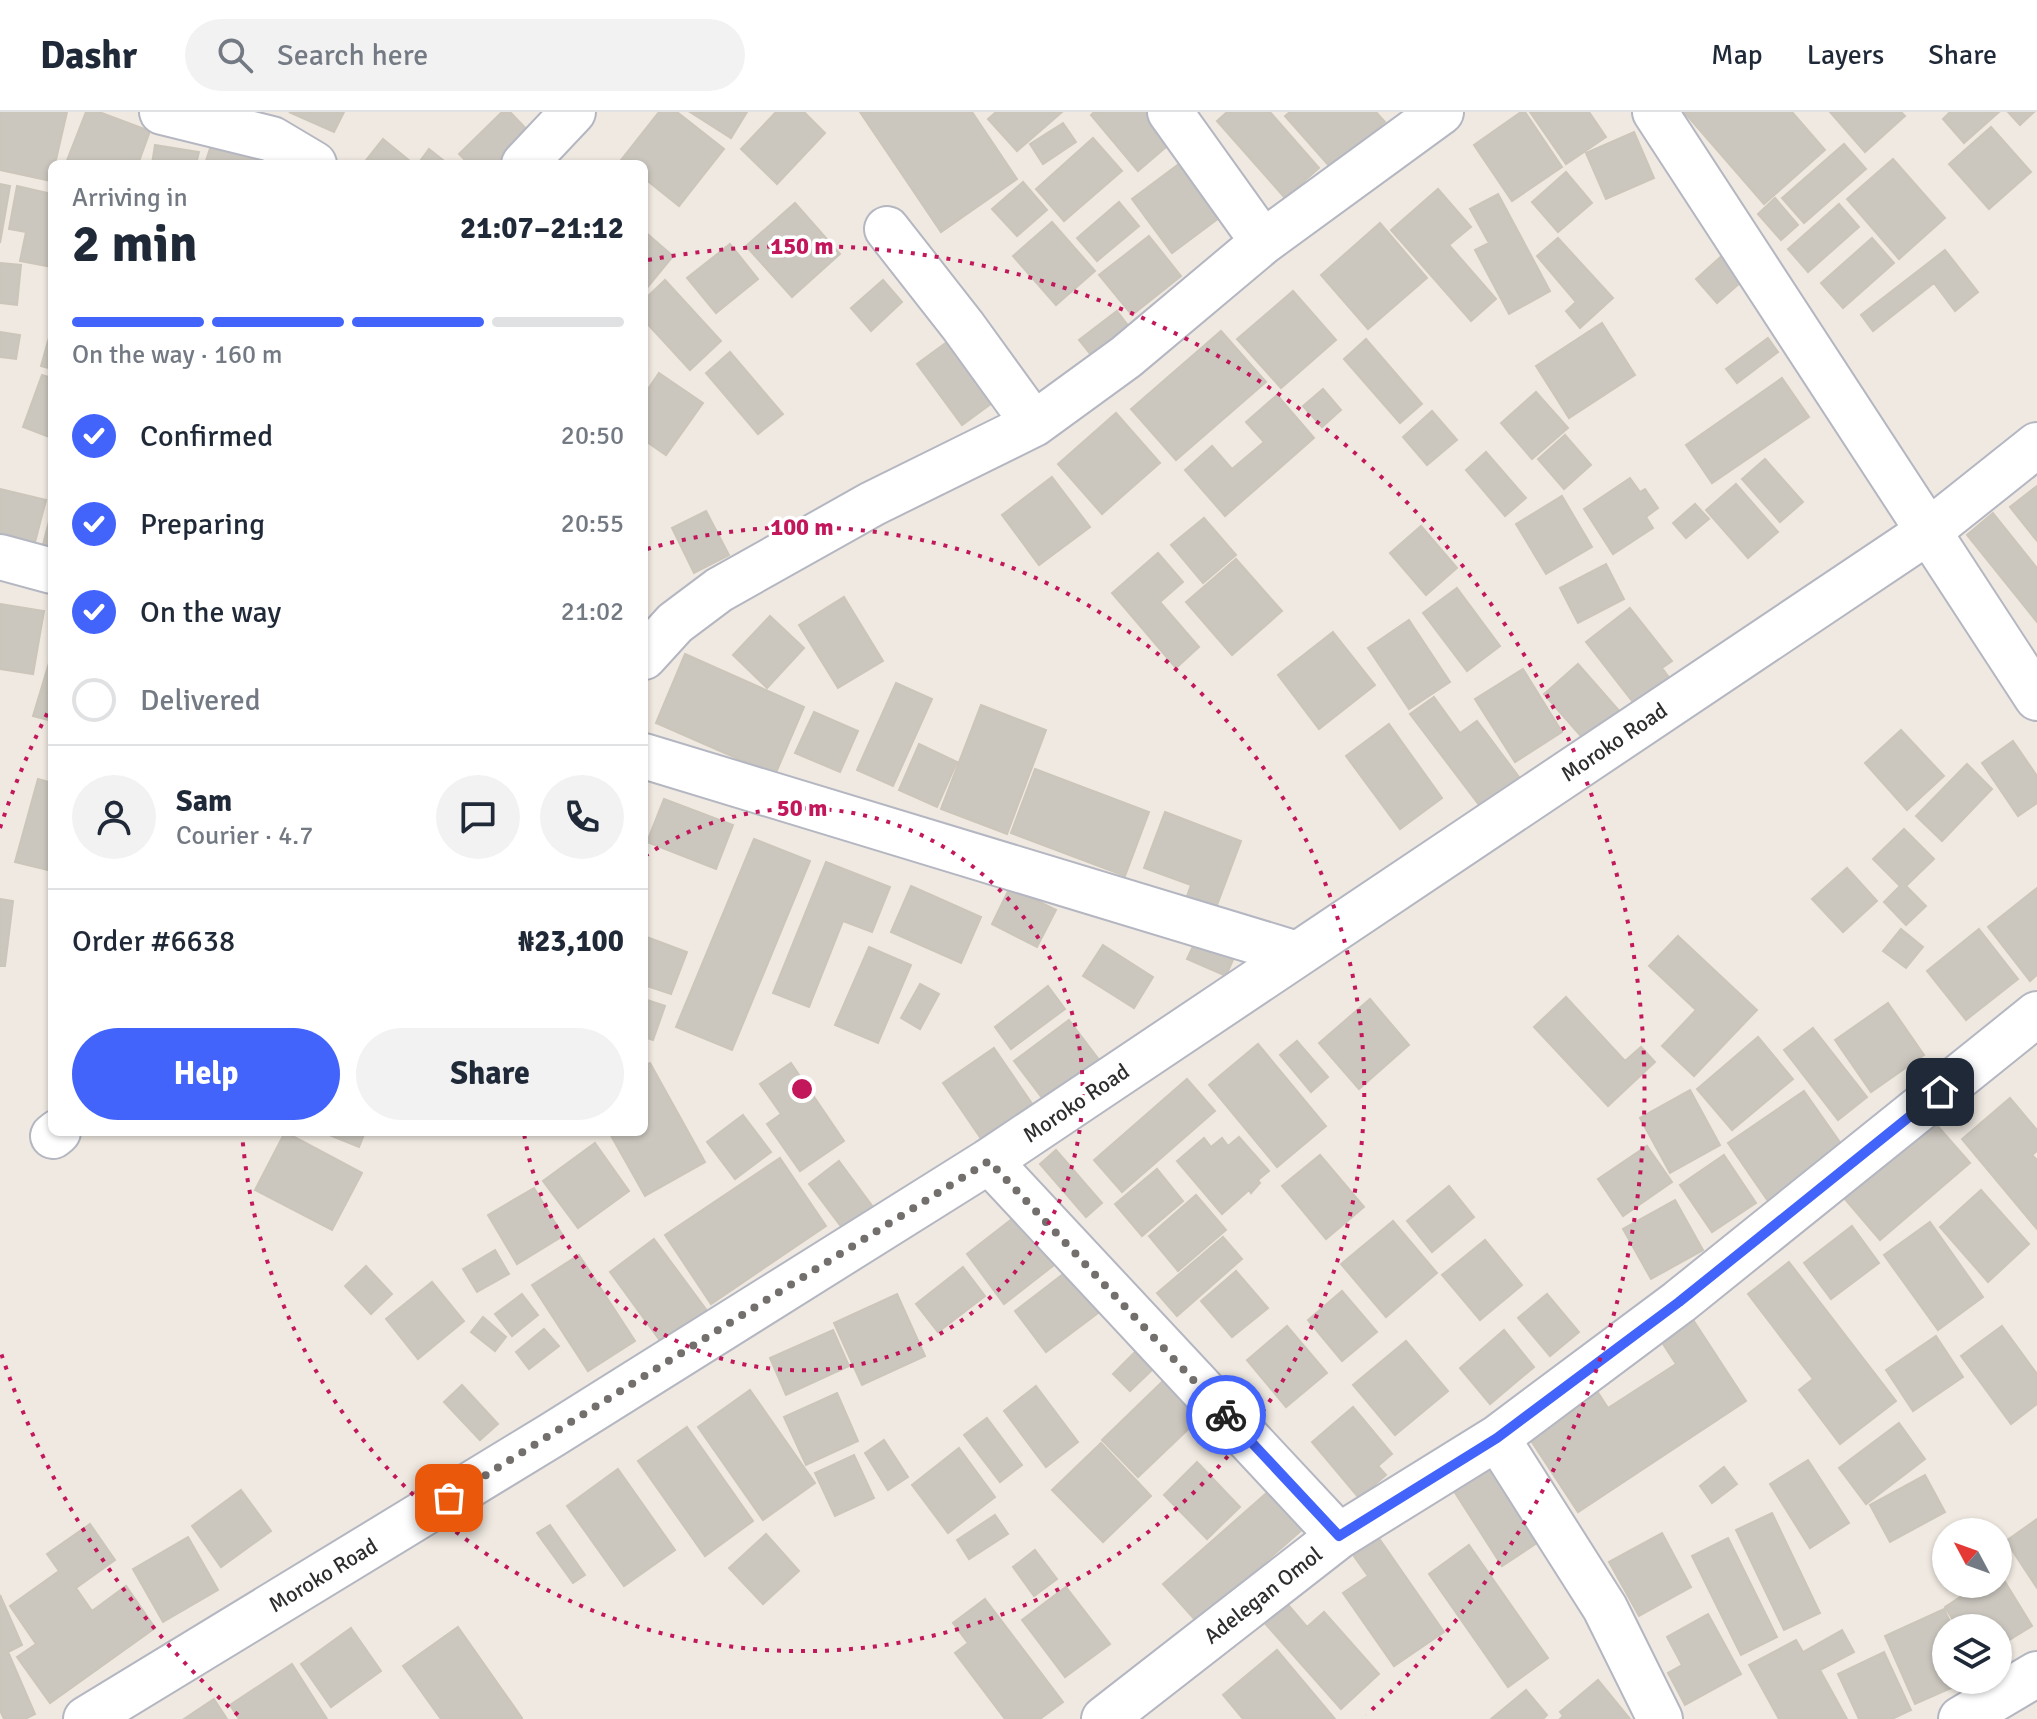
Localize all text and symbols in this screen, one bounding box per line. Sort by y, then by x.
search box [185,19,745,91]
text: Dashr [40,32,137,79]
icon: search [213,33,257,77]
text: Search here [277,37,428,74]
text: Map [1711,38,1763,72]
text: Layers [1807,38,1884,72]
text: Share [1928,38,1997,72]
text: Arriving in [72,182,188,214]
text: 21:07–21:12 [460,210,624,247]
text: 2 min [72,212,198,276]
text: 150 m [770,231,834,261]
text: On the way · 160 m [72,339,282,371]
icon: check [72,414,116,458]
text: Confirmed [140,418,273,455]
text: 20:50 [561,420,624,452]
icon: check [72,502,116,546]
text: Preparing [140,506,265,543]
text: 20:55 [561,508,624,540]
text: 100 m [770,512,834,542]
icon: check [72,590,116,634]
text: On the way [140,594,281,631]
text: 21:02 [561,596,624,628]
text: Delivered [140,682,261,719]
street label: Moroko Road [1556,697,1672,787]
button: person [72,775,156,859]
button: chat [436,775,520,859]
button: phone [540,775,624,859]
text: Sam [176,783,232,820]
text: 50 m [777,793,827,823]
text: Courier · 4.7 [176,820,313,852]
text: Order #6638 [72,923,235,960]
text: ₦23,100 [518,923,624,960]
button: Help [72,1028,340,1120]
button: Share [356,1028,624,1120]
street label: Moroko Road [1018,1058,1134,1148]
pin [1906,1058,1974,1126]
icon: home [1918,1070,1962,1114]
centre of rings [788,1075,816,1103]
courier [1186,1375,1266,1455]
icon: bike [1204,1393,1248,1437]
pin [415,1464,483,1532]
icon: bag [427,1476,471,1520]
north arrow [1932,1518,2012,1598]
map controls [1932,1518,2012,1694]
street label: Moroko Road [264,1532,382,1618]
street label: Adelegan Omol [1198,1540,1328,1650]
button: layers [1932,1614,2012,1694]

